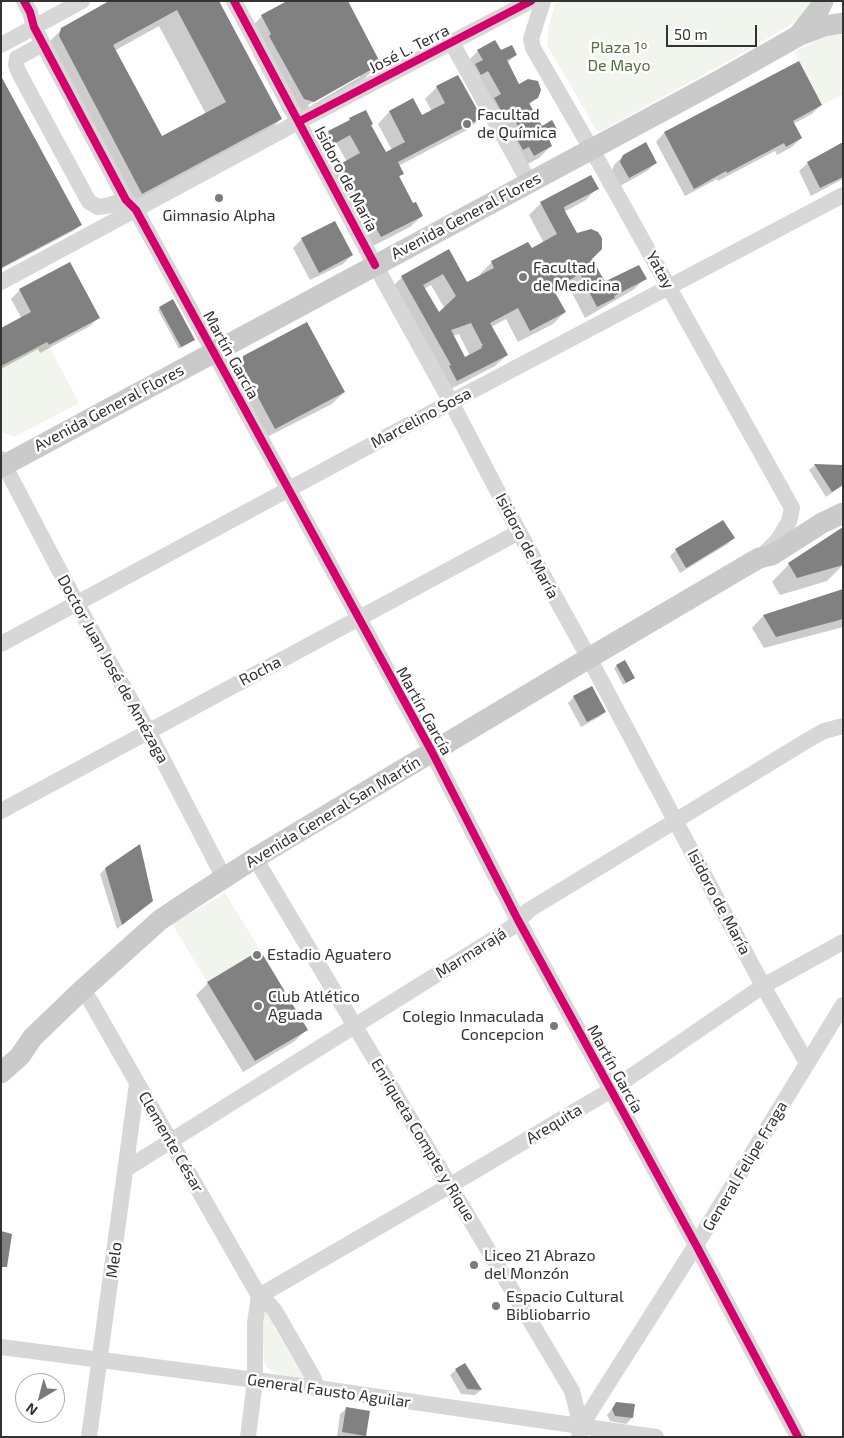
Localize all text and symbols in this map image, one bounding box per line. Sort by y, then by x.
scale bar [669,15,760,47]
street label: José L. Terra [365,20,453,78]
text: 50 m [674,25,708,43]
park label: Plaza 1º De Mayo [587,38,651,76]
place label: Facultad de Química [477,105,557,143]
marker: Facultad de Química [461,118,473,130]
street label: Isidoro de María [310,123,382,235]
street label: Avenida General Flores [388,168,544,264]
marker: Gimnasio Alpha [213,192,225,204]
place label: Gimnasio Alpha [163,206,275,226]
street label: Yatay [642,248,678,292]
place label: Facultad de Medicina [533,258,620,296]
marker: Facultad de Medicina [517,271,529,283]
street label: Martín García [199,308,263,402]
street label: Avenida General Flores [31,360,187,456]
street label: Marcelino Sosa [368,383,474,453]
street label: Isidoro de María [491,490,563,602]
street label: Doctor Juan José de Amézaga [53,572,173,766]
street label: Rocha [236,652,284,690]
street label: Martín García [392,664,456,758]
street label: Avenida General San Martín [242,752,424,872]
street label: Isidoro de María [683,846,755,958]
street label: Marmarajá [432,924,510,982]
place label: Estadio Aguatero [267,945,392,965]
marker: Estadio Aguatero [251,949,263,961]
place label: Club Atlético Aguada [268,987,360,1025]
marker: Club Atlético Aguada [252,1000,264,1012]
place label: Colegio Inmaculada Concepcion [402,1007,544,1045]
marker: Colegio Inmaculada Concepcion [548,1020,560,1032]
street label: Martín García [583,1022,647,1116]
street label: Enriqueta Compte y Rique [367,1055,479,1225]
street label: Clemente César [134,1088,208,1196]
street label: General Felipe Fraga [699,1097,791,1235]
street label: Arequita [523,1100,585,1148]
street label: Melo [102,1241,126,1279]
place label: Liceo 21 Abrazo del Monzón [484,1246,596,1284]
marker: Liceo 21 Abrazo del Monzón [468,1259,480,1271]
place label: Espacio Cultural Bibliobarrio [506,1287,624,1325]
marker: Espacio Cultural Bibliobarrio [490,1300,502,1312]
street label: General Fausto Aguilar [246,1370,412,1412]
north arrow [15,1373,65,1423]
text: N [22,1400,40,1419]

